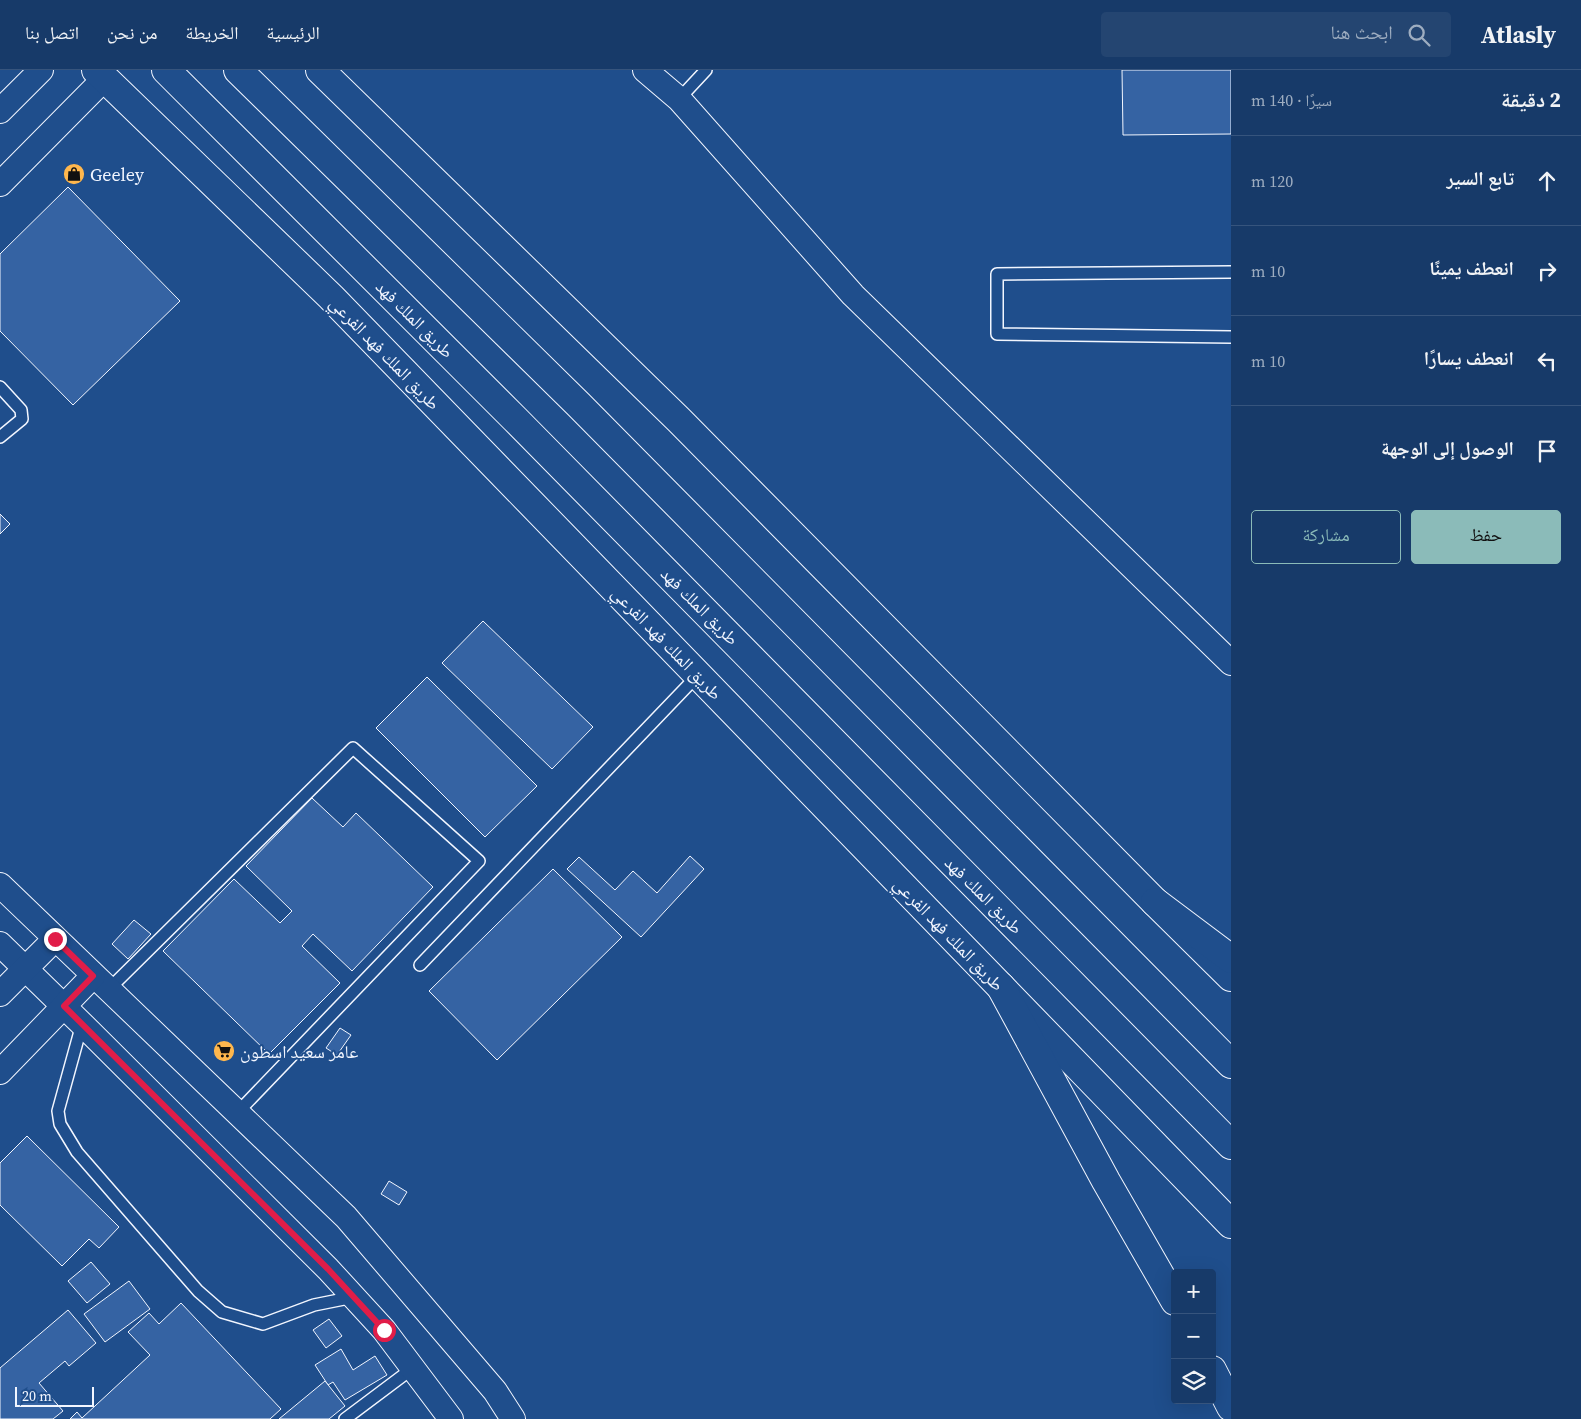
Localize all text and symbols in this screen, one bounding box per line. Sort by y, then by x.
search box [1101,12,1451,57]
text: Atlasly [1481,18,1556,51]
text: ابحث هنا [1330,19,1393,45]
text: اتصل بنا [25,20,79,45]
text: من نحن [107,20,157,45]
text: الخريطة [185,20,238,45]
text: الرئيسية [266,20,320,45]
icon: search [1405,21,1433,49]
text: 2 دقيقة [1501,85,1561,114]
text: سيرًا · 140 m [1251,89,1332,111]
shop icon: Geeley [62,162,86,186]
place label: Geeley [90,162,145,187]
text: تابع السير [1447,165,1514,191]
icon: ahead [1533,167,1561,195]
text: 120 m [1251,170,1293,192]
text: انعطف يمينًا [1429,255,1514,281]
icon: right [1533,257,1561,285]
text: 10 m [1251,260,1285,282]
street label: طريق الملك فهد [370,274,460,364]
street label: طريق الملك فهد الفرعي [322,291,446,417]
text: انعطف يسارًا [1424,345,1514,371]
icon: left [1533,347,1561,375]
text: 10 m [1251,350,1285,372]
text: الوصول إلى الوجهة [1381,435,1514,461]
icon: arrive [1533,437,1561,465]
button: مشاركة [1251,510,1401,564]
button: حفظ [1411,510,1561,564]
street label: طريق الملك فهد [655,561,745,651]
street label: طريق الملك فهد الفرعي [604,581,728,707]
street label: طريق الملك فهد [939,850,1029,940]
street label: طريق الملك فهد الفرعي [886,872,1010,998]
route end [44,928,67,951]
supermarket icon: عامر سعيد اسطون [212,1039,236,1063]
place label: عامر سعيد اسطون [240,1039,358,1064]
map controls [1171,1269,1216,1404]
button: + [1171,1269,1216,1314]
button: − [1171,1314,1216,1359]
route start [373,1319,396,1342]
button: layers [1171,1359,1216,1404]
scale bar [15,1384,94,1407]
text: 20 m [22,1386,52,1406]

